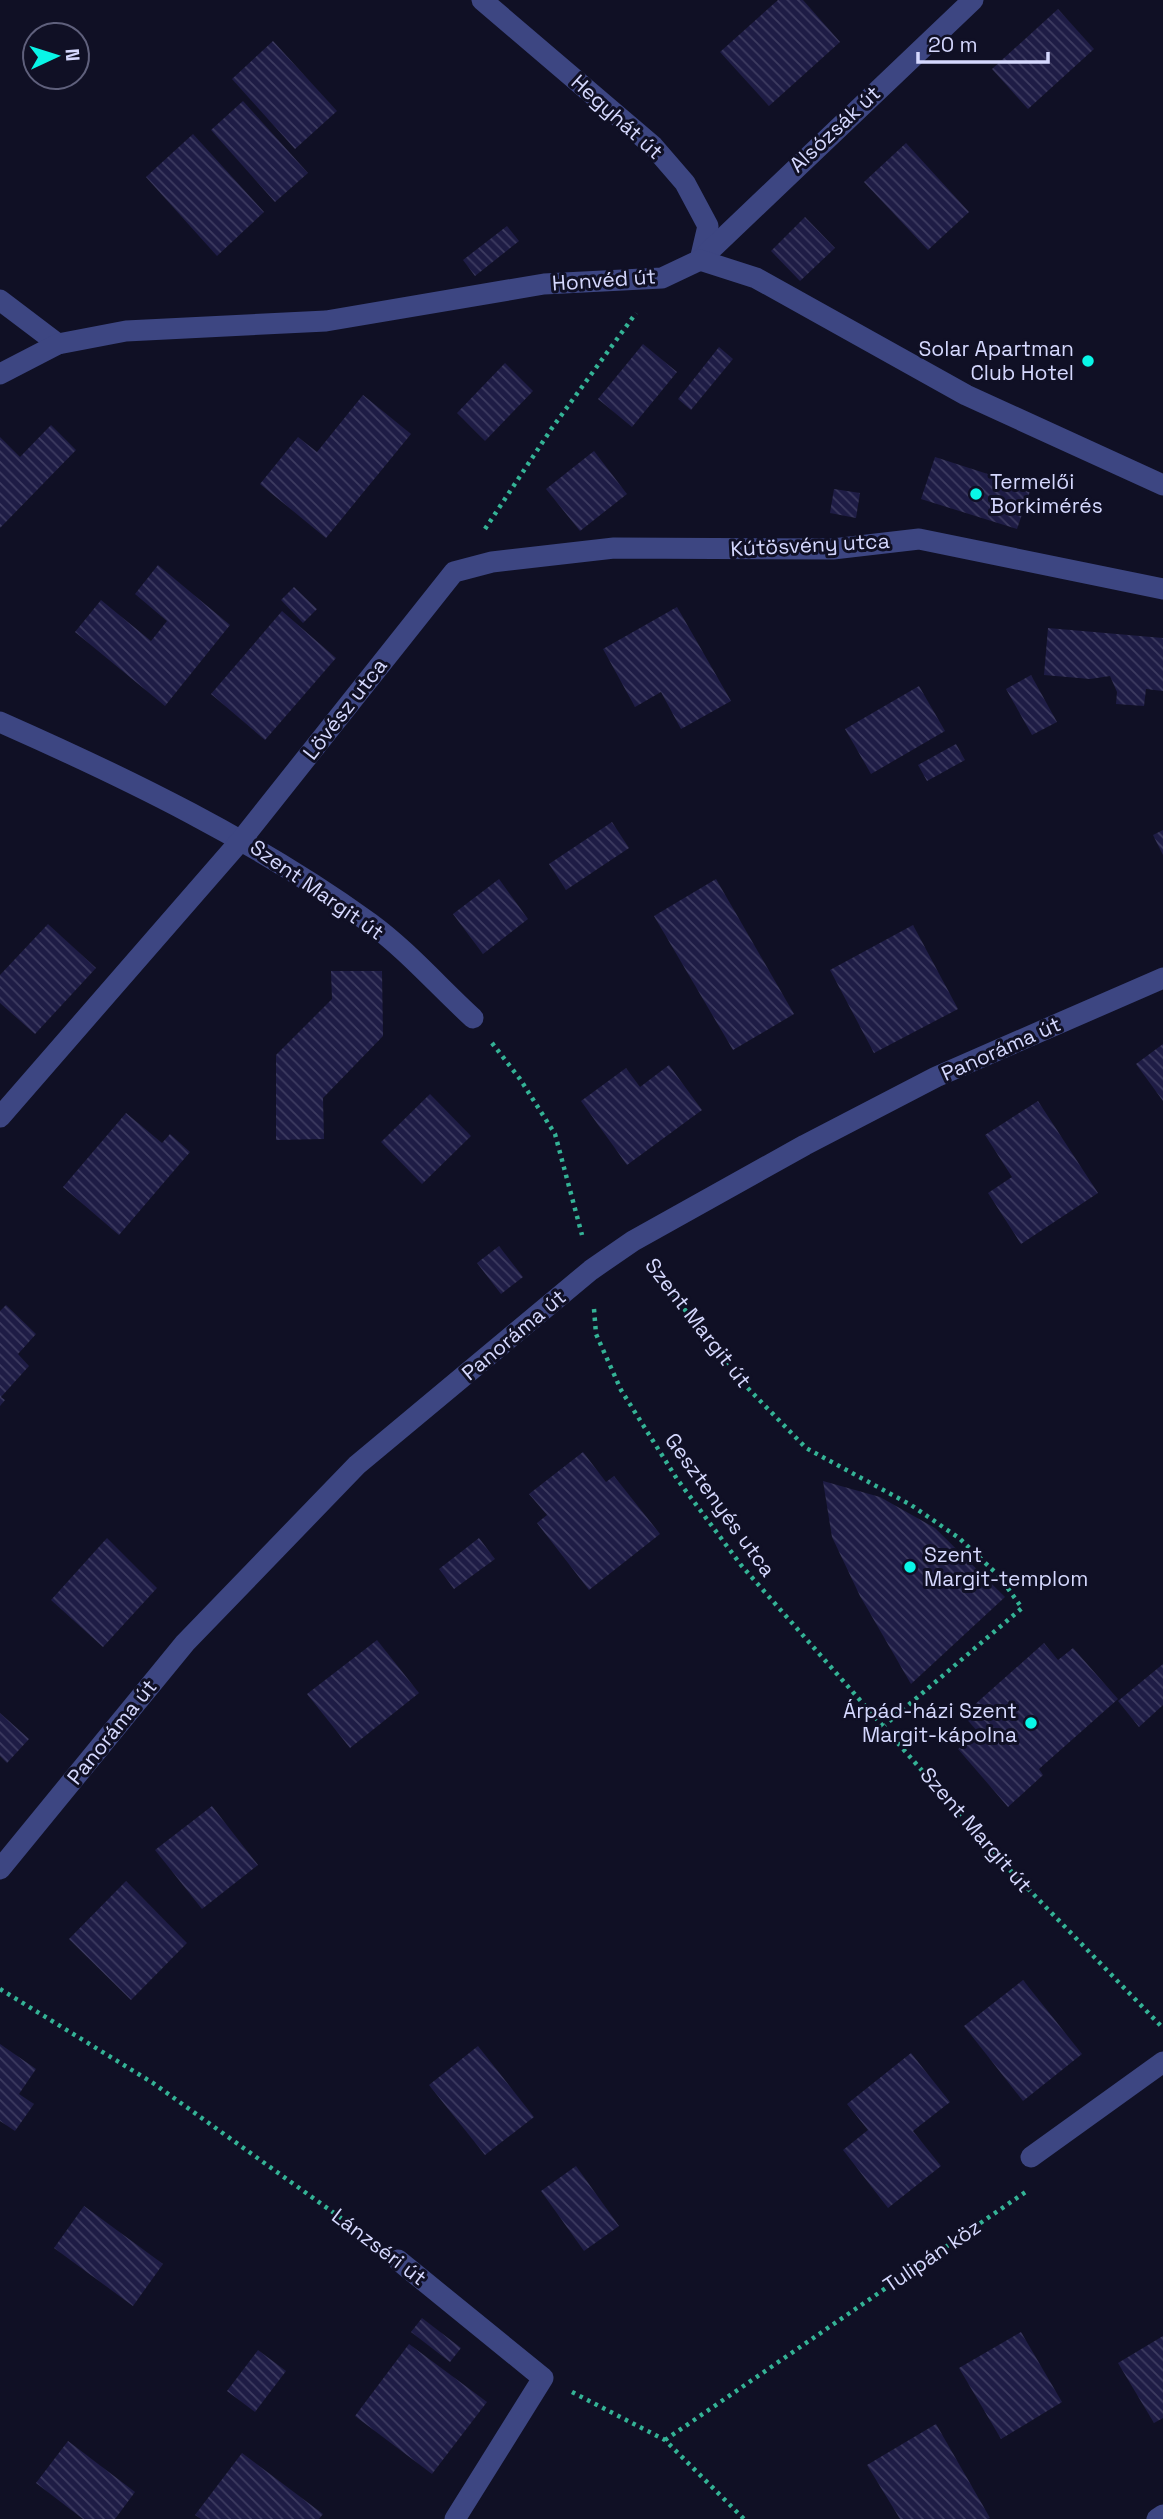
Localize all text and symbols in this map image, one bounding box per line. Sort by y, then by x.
north arrow [21,21,91,91]
scale bar [918,21,1048,65]
text: 20 m [928,31,978,58]
text: N [60,48,85,62]
street label: Hegyhát út [566,68,669,165]
street label: Alsózsák út [783,79,886,178]
street label: Honvéd út [551,262,657,297]
place label: Solar Apartman Club Hotel [918,335,1074,386]
marker: Solar Apartman Club Hotel [1080,353,1096,369]
place label: Termelői Borkimérés [990,468,1103,519]
marker: Termelői Borkimérés [968,486,984,502]
street label: Kútösvény utca [730,527,890,562]
street label: Lövész utca [297,653,393,765]
street label: Szent Margit út [245,833,390,946]
street label: Panoráma út [937,1010,1065,1087]
street label: Szent Margit út [639,1252,758,1393]
street label: Panoráma út [456,1283,571,1386]
street label: Gesztenyés utca [659,1428,782,1582]
place label: Szent Margit-templom [924,1541,1088,1592]
marker: Szent Margit-templom [902,1559,918,1575]
street label: Panoráma út [61,1673,162,1790]
place label: Árpád-házi Szent Margit-kápolna [843,1697,1017,1748]
marker: Árpád-házi Szent Margit-kápolna [1023,1715,1039,1731]
street label: Szent Margit út [915,1761,1038,1898]
street label: Lánzséri út [327,2202,432,2291]
street label: Tulipán köz [878,2213,986,2298]

